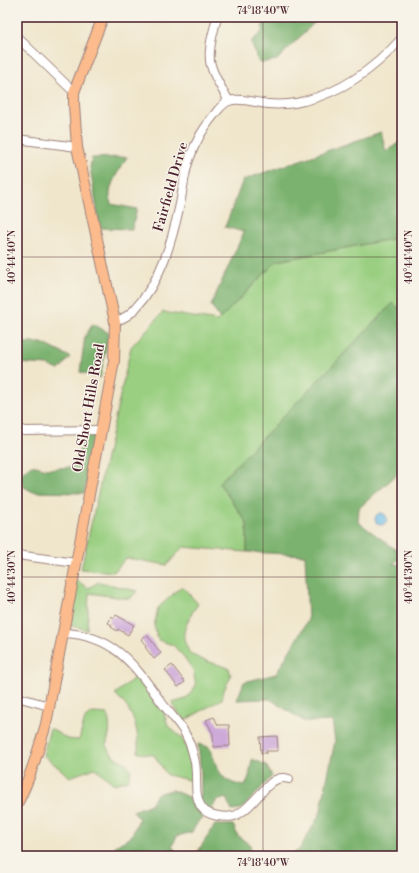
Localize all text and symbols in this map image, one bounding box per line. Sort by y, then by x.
text: 74°18'40"W [237,5,290,17]
street label: Fairfield Drive [150,140,192,234]
text: 40°44'40"N [6,229,18,284]
text: 40°44'40"N [403,229,415,284]
street label: Old Short Hills Road [69,342,109,474]
text: 40°44'30"N [6,549,18,604]
text: 40°44'30"N [403,549,415,604]
text: 74°18'40"W [237,857,290,869]

